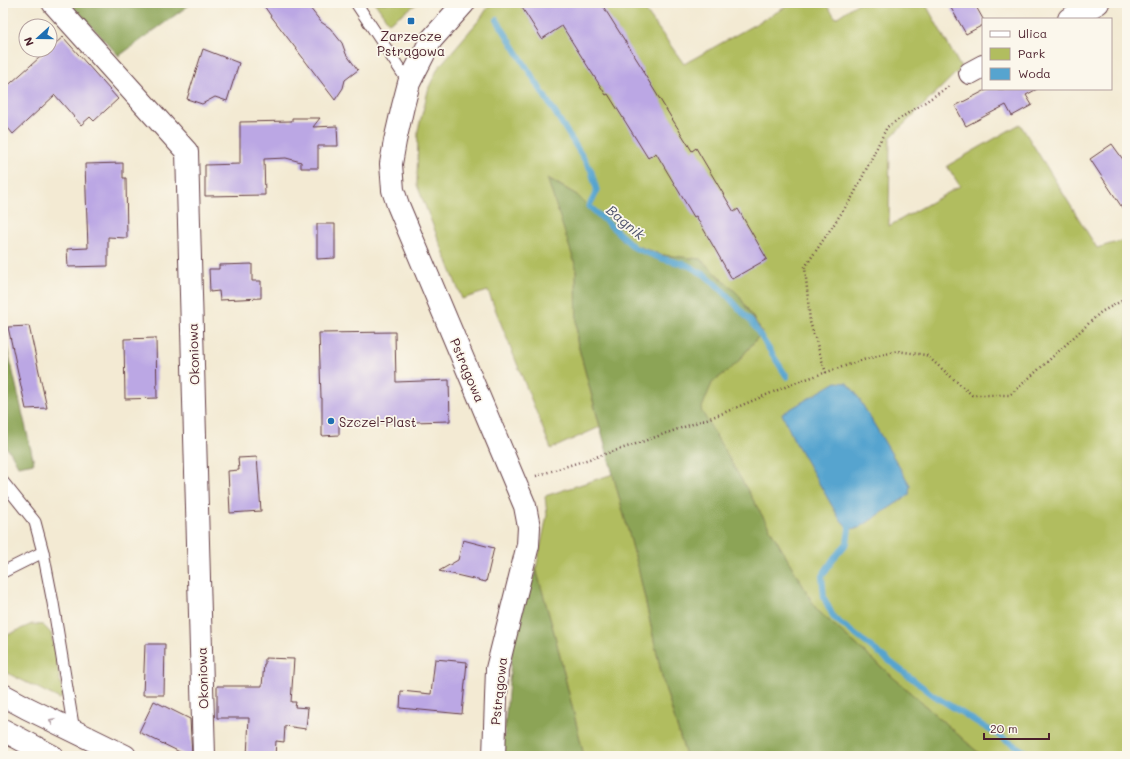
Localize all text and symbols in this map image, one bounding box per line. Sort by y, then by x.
marker: Zarzecze Pstrągowa [406,16,416,26]
north arrow [18,18,58,58]
legend [982,18,1112,90]
text: Ulica [1018,25,1047,41]
place label: Zarzecze Pstrągowa [377,27,445,59]
text: N [20,35,37,48]
text: Park [1018,45,1045,61]
text: Woda [1018,65,1051,81]
water label: Bagnik [603,200,650,244]
street label: Okoniowa [183,323,203,385]
street label: Pstrągowa [447,335,489,405]
place label: Szczel-Plast [339,413,417,430]
marker: Szczel-Plast [326,416,336,426]
street label: Okoniowa [192,647,212,709]
street label: Pstrągowa [486,656,510,726]
scale bar [984,715,1049,741]
one-way arrow [48,718,56,726]
text: 20 m [990,720,1018,736]

